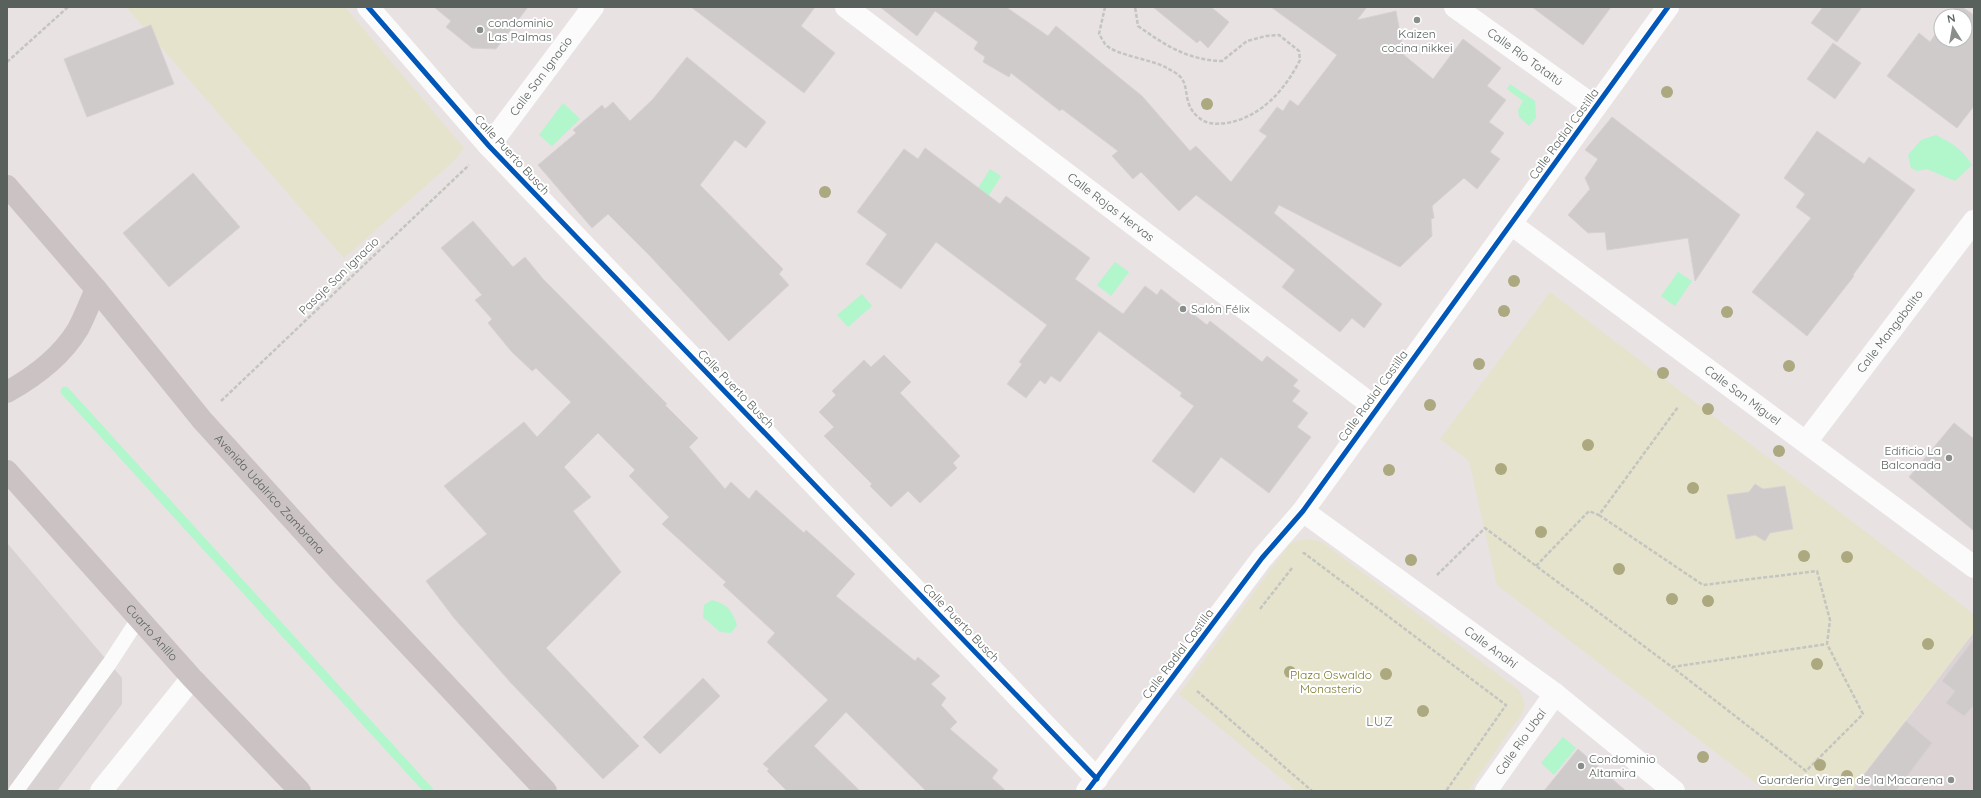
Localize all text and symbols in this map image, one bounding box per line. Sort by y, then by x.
north arrow [1933,8,1973,48]
text: N [1946,11,1956,26]
place label: condominio Las Palmas [488,15,553,44]
marker: Kaizen cocina nikkei [1412,15,1422,25]
street label: Calle Río Totaitú [1484,24,1566,89]
marker: condominio Las Palmas [475,25,485,35]
place label: Kaizen cocina nikkei [1381,26,1453,55]
street label: Calle San Ignacio [506,33,575,119]
street label: Calle Radial Castilla [1525,85,1602,182]
street label: Calle Puerto Busch [472,112,553,198]
street label: Calle Rojas Hervas [1065,169,1158,245]
street label: Pasaje San Ignacio [295,234,382,318]
street label: Calle Mangabalito [1853,286,1926,376]
place label: Salón Félix [1191,301,1250,316]
marker: Salón Félix [1178,304,1188,314]
street label: Calle Puerto Busch [695,346,778,431]
street label: Calle Radial Castilla [1334,347,1411,444]
street label: Calle San Miguel [1702,362,1784,428]
street label: Avenida Udalrico Zambrana [212,431,328,557]
place label: Edificio La Balconada [1881,443,1941,472]
marker: Edificio La Balconada [1944,453,1954,463]
street label: Calle Puerto Busch [920,580,1003,665]
street label: Cuarto Anillo [123,601,181,664]
street label: Calle Radial Castilla [1139,606,1216,702]
street label: Calle Anahí [1462,623,1521,671]
park label: Plaza Oswaldo Monasterio [1290,667,1372,696]
street label: Calle Río Ubaí [1492,706,1549,778]
district label: LUZ [1366,713,1394,729]
place label: Condominio Altamira [1589,751,1656,780]
marker: Condominio Altamira [1576,761,1586,771]
place label: Guardería Virgen de la Macarena [1759,772,1943,787]
marker: Guardería Virgen de la Macarena [1946,775,1956,785]

